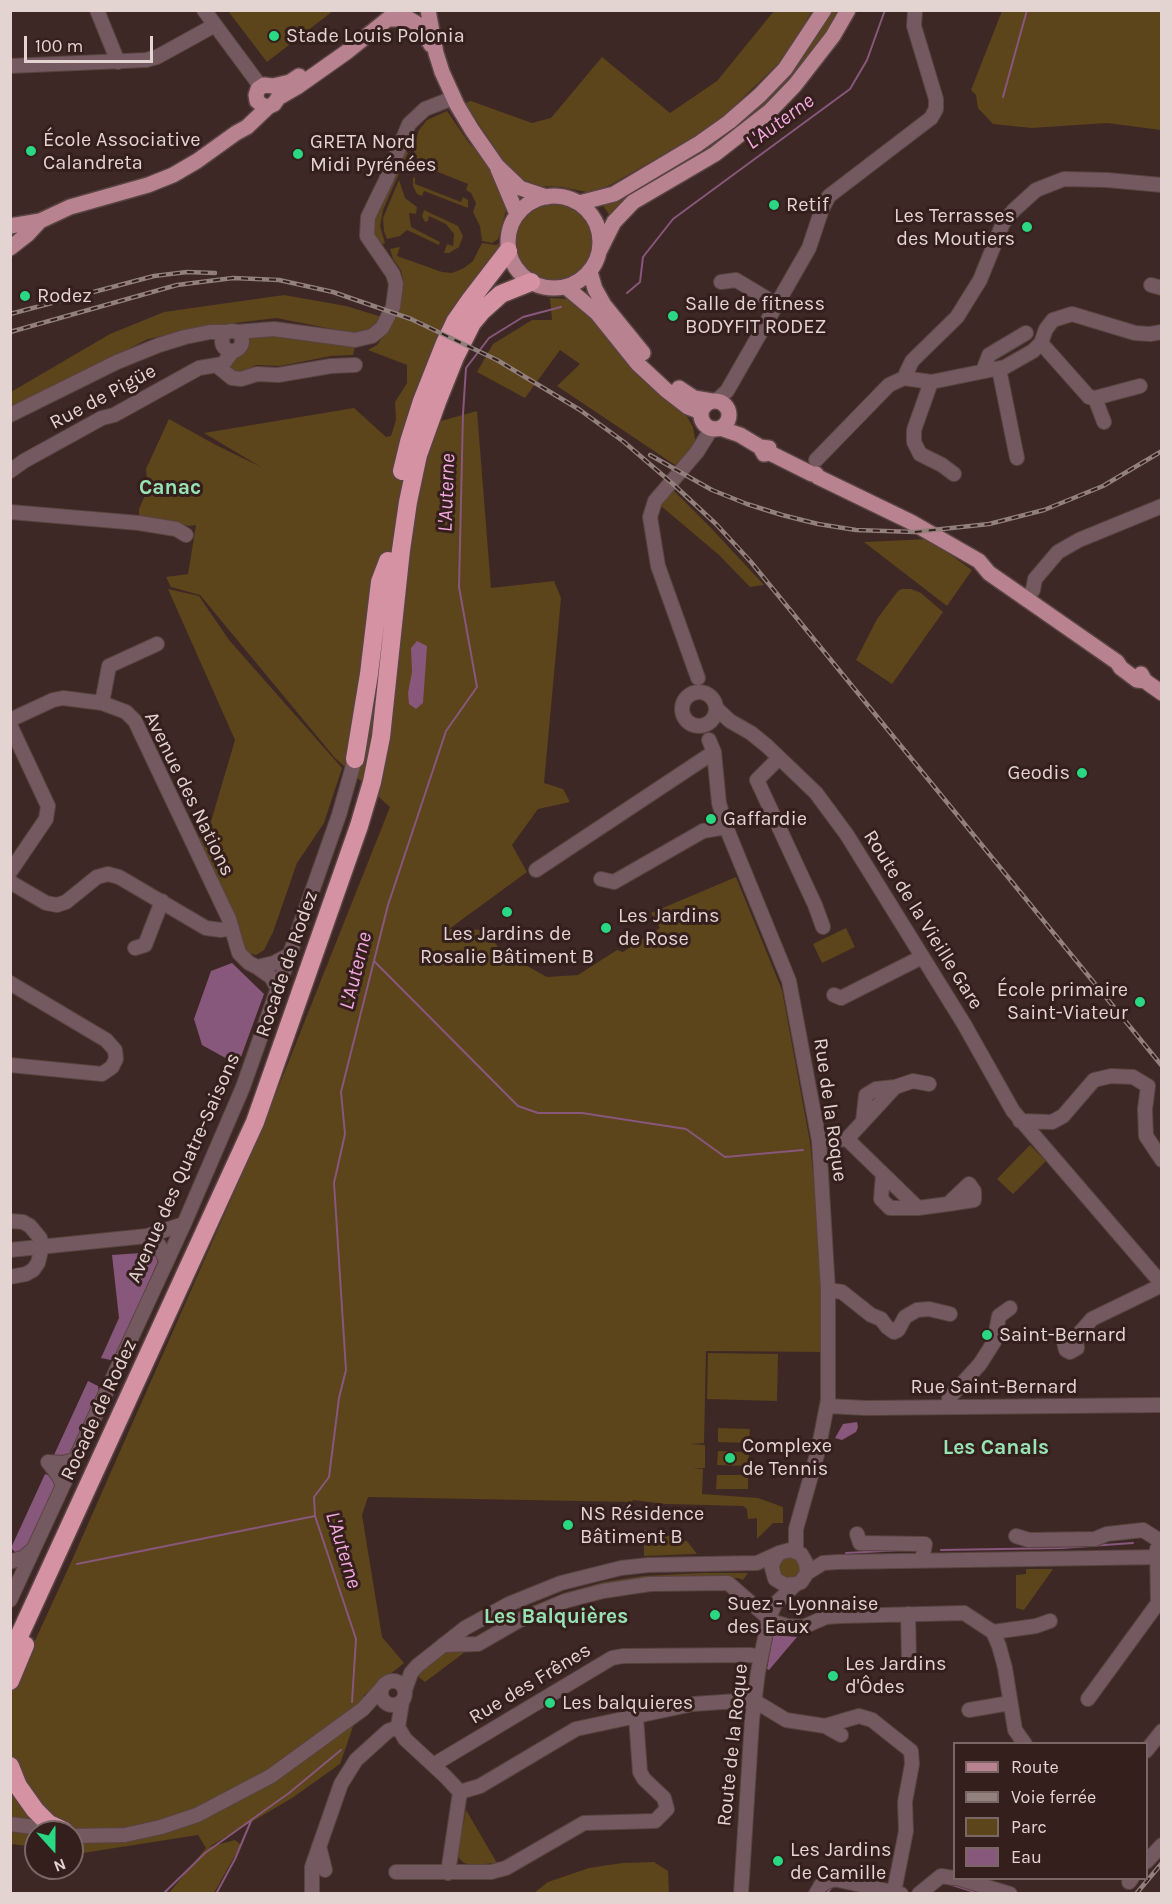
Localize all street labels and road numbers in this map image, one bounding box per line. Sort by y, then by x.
street label: Rue de Pigüe [46,359,160,435]
street label: Avenue des Nations [139,708,239,880]
street label: Route de la Vieille Gare [858,826,988,1014]
street label: Rocade de Rodez [251,888,323,1040]
street label: Rue de la Roque [808,1037,852,1183]
street label: Avenue des Quatre-Saisons [122,1049,246,1287]
street label: Rocade de Rodez [56,1336,142,1484]
street label: Rue Saint-Bernard [910,1375,1078,1399]
street label: Rue des Frênes [465,1638,595,1730]
street label: Route de la Roque [713,1663,753,1827]

